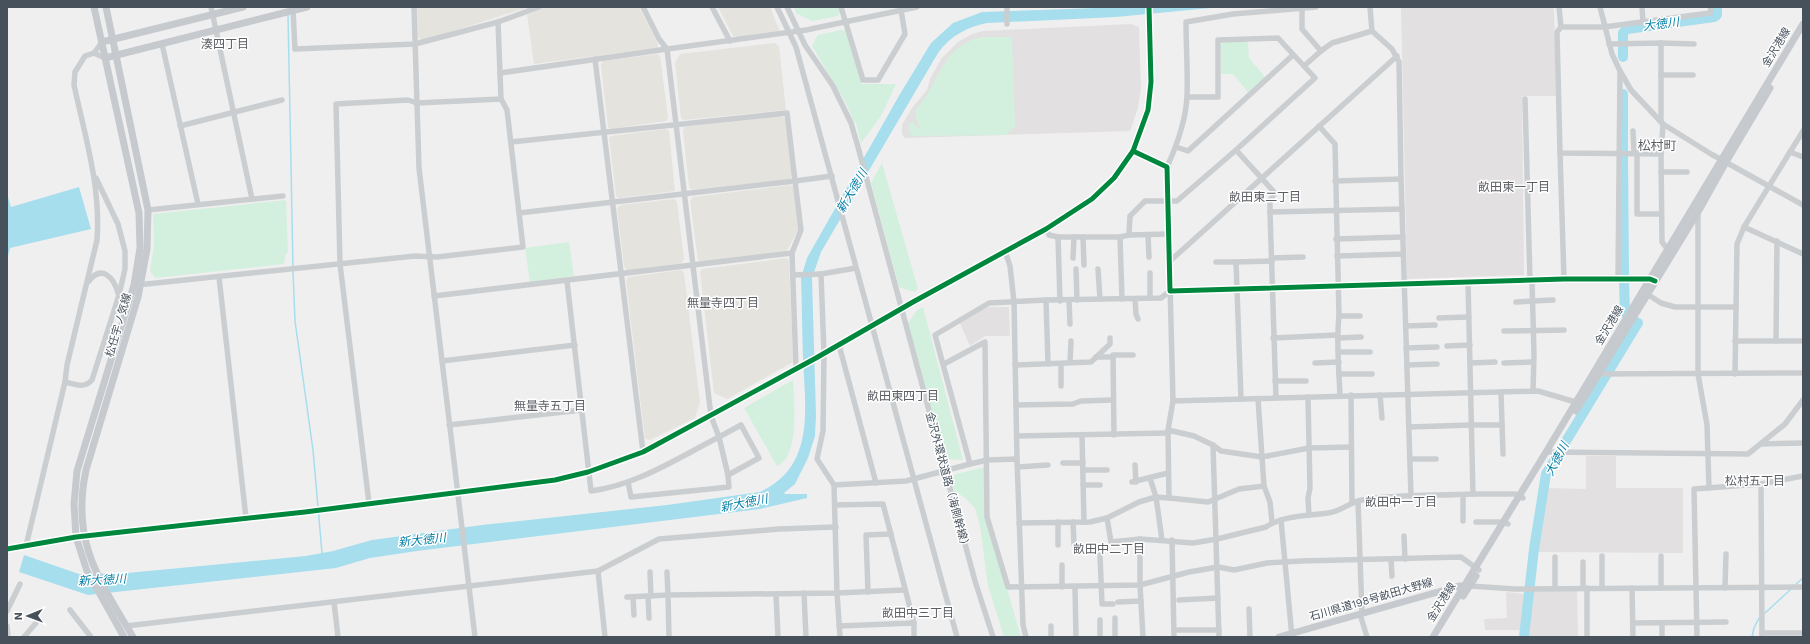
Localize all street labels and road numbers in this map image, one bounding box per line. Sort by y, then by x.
street label: 金沢港線 [1760,25,1793,69]
street label: 松任宇ノ気線 [103,292,134,359]
street label: 金沢港線 [1593,303,1626,347]
street label: 金沢外環状道路（海側幹線） [923,410,972,552]
street label: 石川県道198号畝田大野線 [1308,576,1434,623]
street label: 金沢港線 [1424,580,1459,624]

